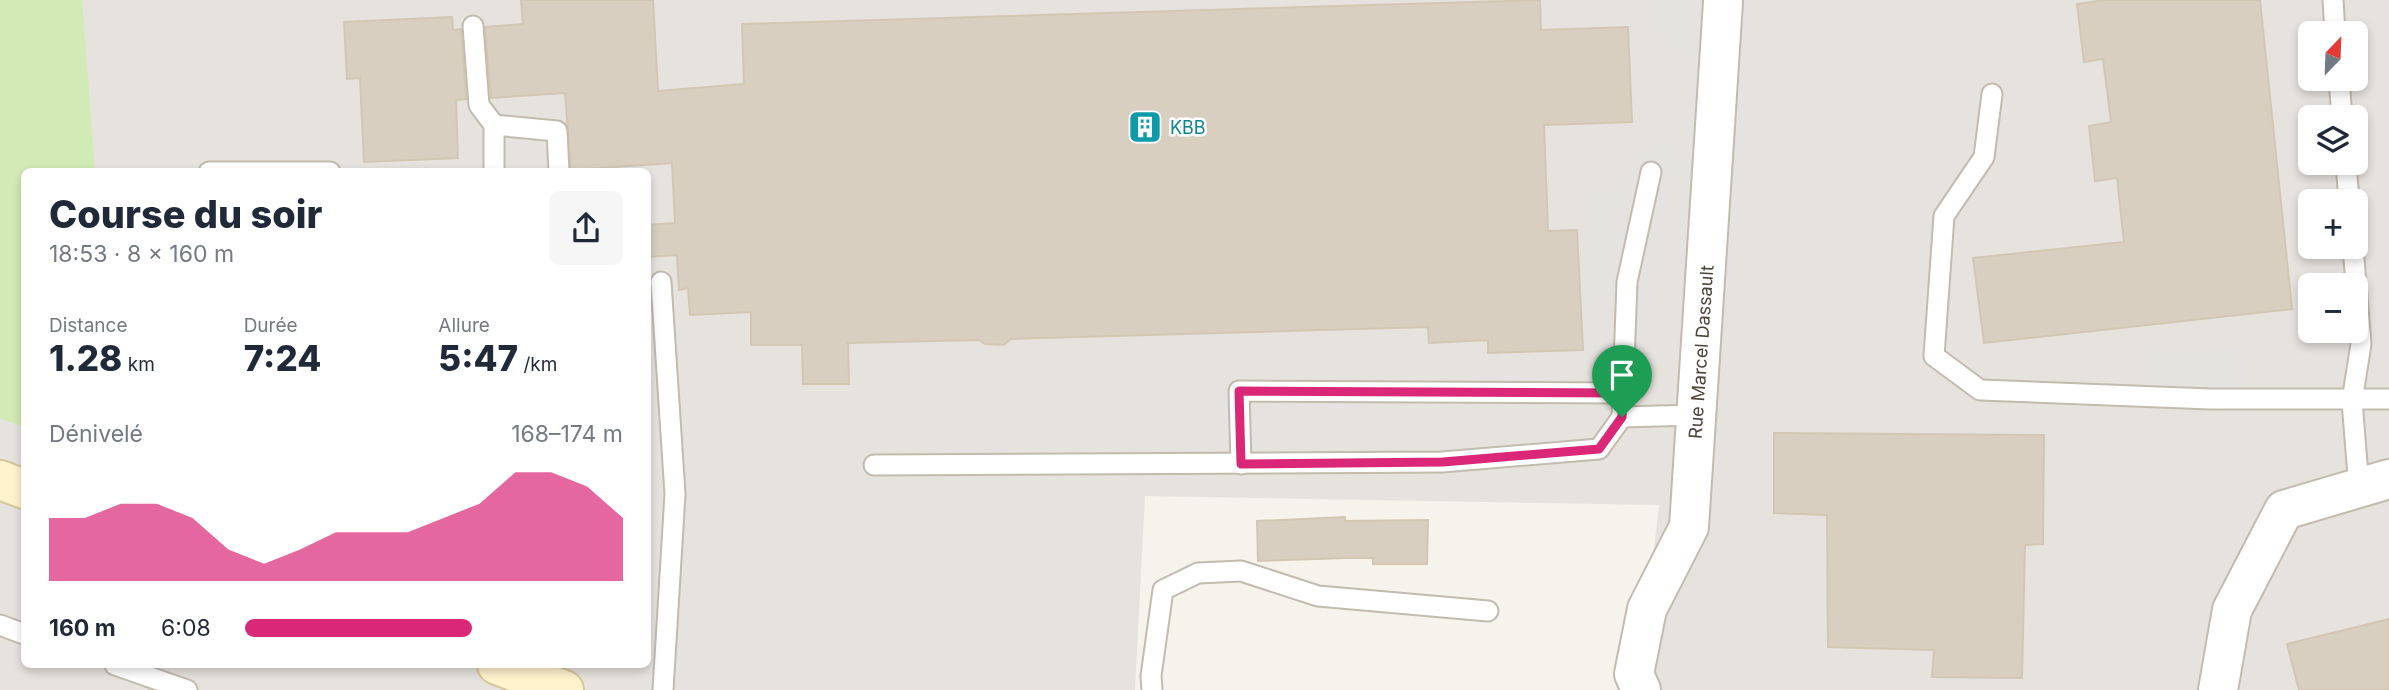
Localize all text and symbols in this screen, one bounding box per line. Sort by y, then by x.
north arrow [2298,21,2368,91]
map controls [2298,21,2368,343]
button: layers [2298,105,2368,175]
building icon: KBB [1126,108,1164,146]
place label: KBB [1170,117,1206,138]
button: + [2298,189,2368,259]
text: Course du soir [49,191,323,237]
button: share [549,191,623,265]
text: 18:53 · 8 × 160 m [49,240,234,268]
street label: Rue Marcel Dassault [1684,264,1718,440]
button: − [2298,273,2368,343]
text: Distance [49,314,127,337]
text: Durée [244,314,298,337]
text: Allure [438,314,490,337]
text: 1.28 [49,337,122,379]
text: 7:24 [244,337,321,379]
text: 5:47 [438,337,518,379]
pin [1592,345,1652,417]
text: km [122,353,155,376]
text: /km [518,353,557,376]
icon: arrive [1603,356,1641,394]
text: Dénivelé [49,420,143,448]
text: 168–174 m [511,420,623,448]
text: 160 m [49,614,116,642]
text: 6:08 [161,614,211,642]

